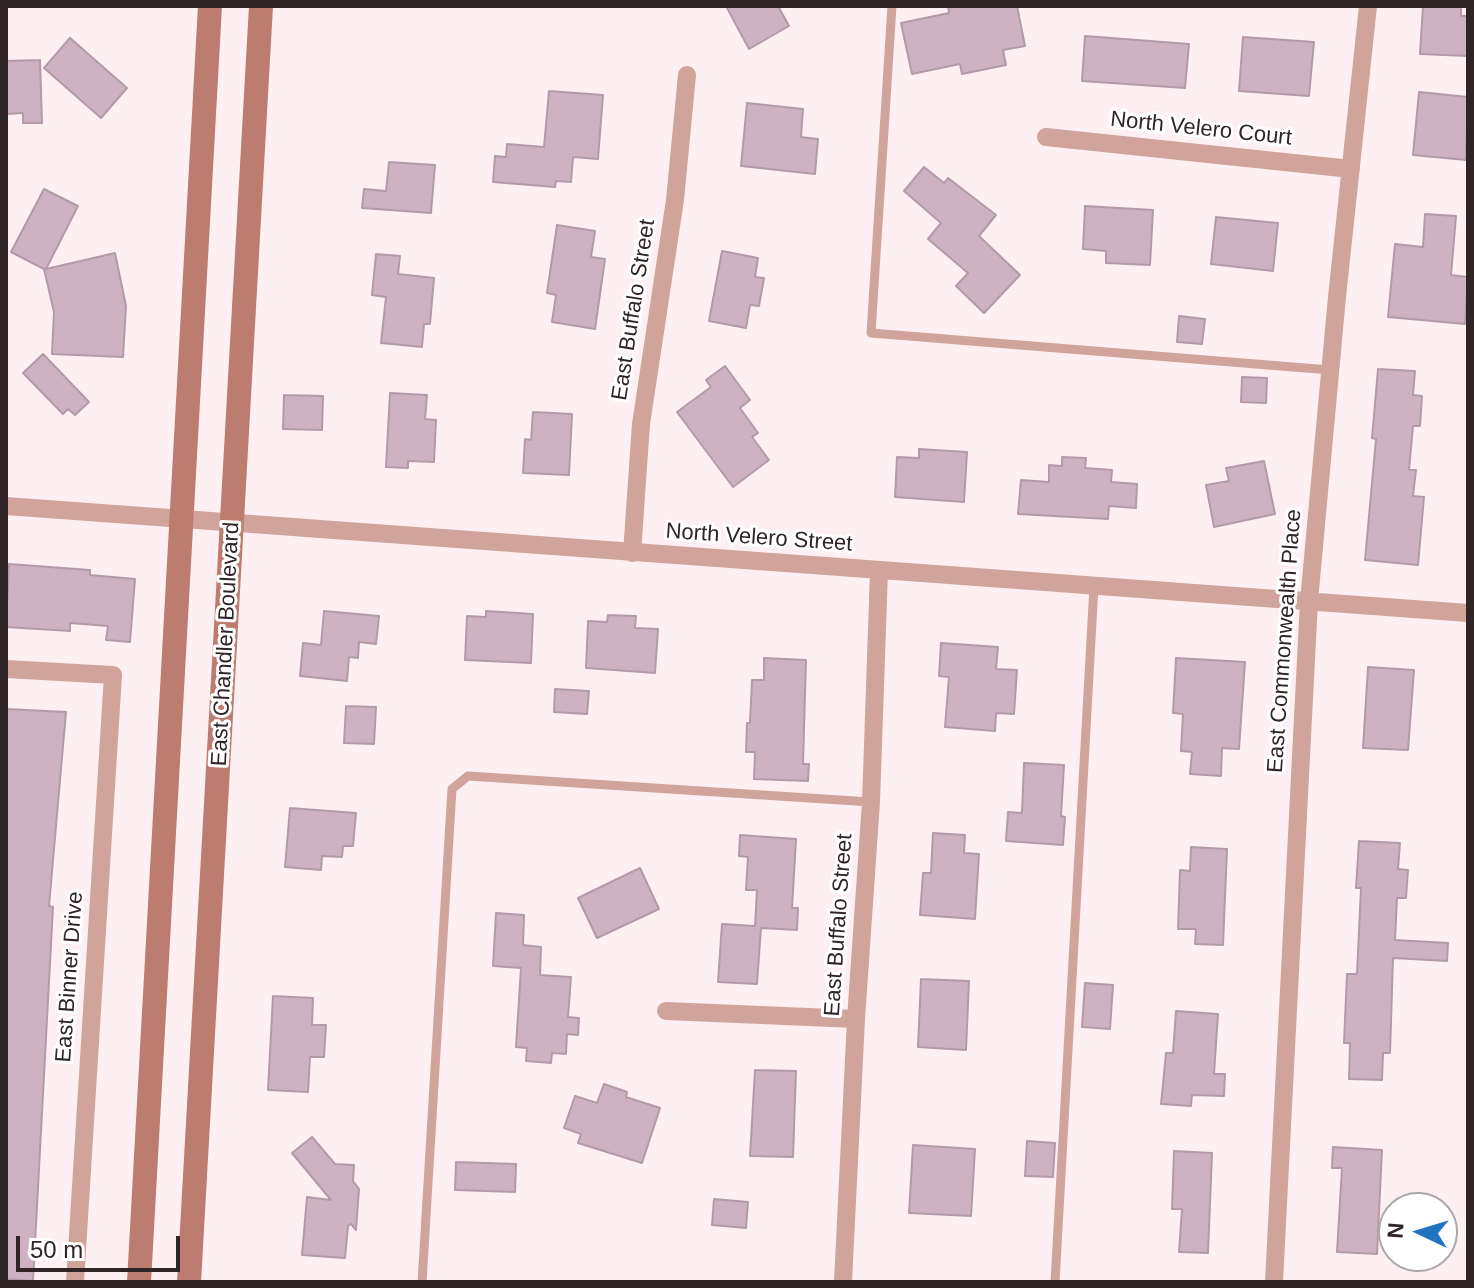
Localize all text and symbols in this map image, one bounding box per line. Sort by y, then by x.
street label: North Velero Court [1109,106,1293,152]
street label: East Buffalo Street [607,218,661,402]
street label: East Commonwealth Place [1263,508,1307,774]
street label: North Velero Street [665,518,853,558]
street label: East Chandler Boulevard [206,521,246,767]
street label: East Buffalo Street [819,833,859,1017]
street label: East Binner Drive [51,891,89,1063]
north arrow [1378,1192,1458,1272]
scale bar [20,1220,184,1270]
text: N [1383,1222,1409,1239]
text: 50 m [30,1236,83,1263]

